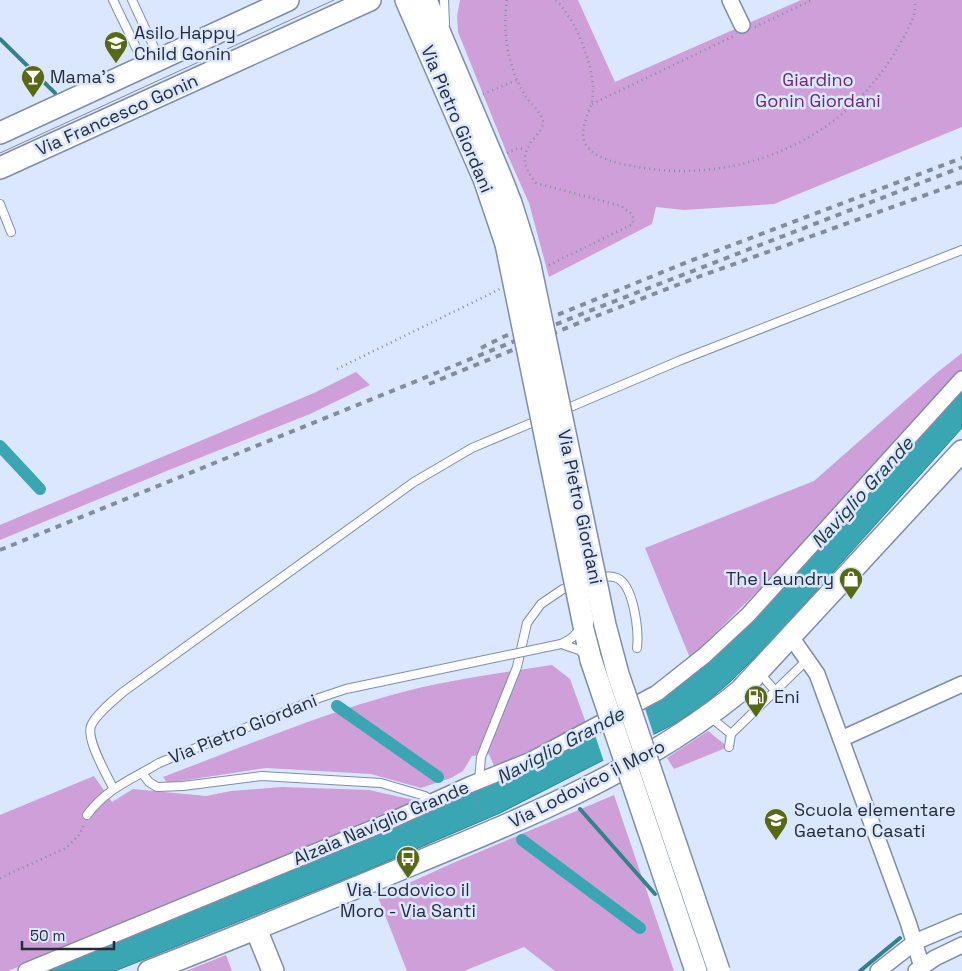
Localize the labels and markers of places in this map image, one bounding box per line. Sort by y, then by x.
place label: Asilo Happy Child Gonin [134,21,236,65]
school or university icon: Asilo Happy Child Gonin [103,30,129,64]
bar icon: Mama's [20,64,46,98]
place label: Mama's [50,65,115,88]
shop icon: The Laundry [838,566,864,600]
place label: The Laundry [726,567,834,590]
fuel station icon: Eni [743,684,769,718]
place label: Eni [774,685,800,708]
place label: Scuola elementare Gaetano Casati [794,798,956,842]
school or university icon: Scuola elementare Gaetano Casati [763,807,789,841]
bus stop icon: Via Lodovico il Moro - Via Santi [395,845,421,879]
place label: Via Lodovico il Moro - Via Santi [340,878,476,922]

